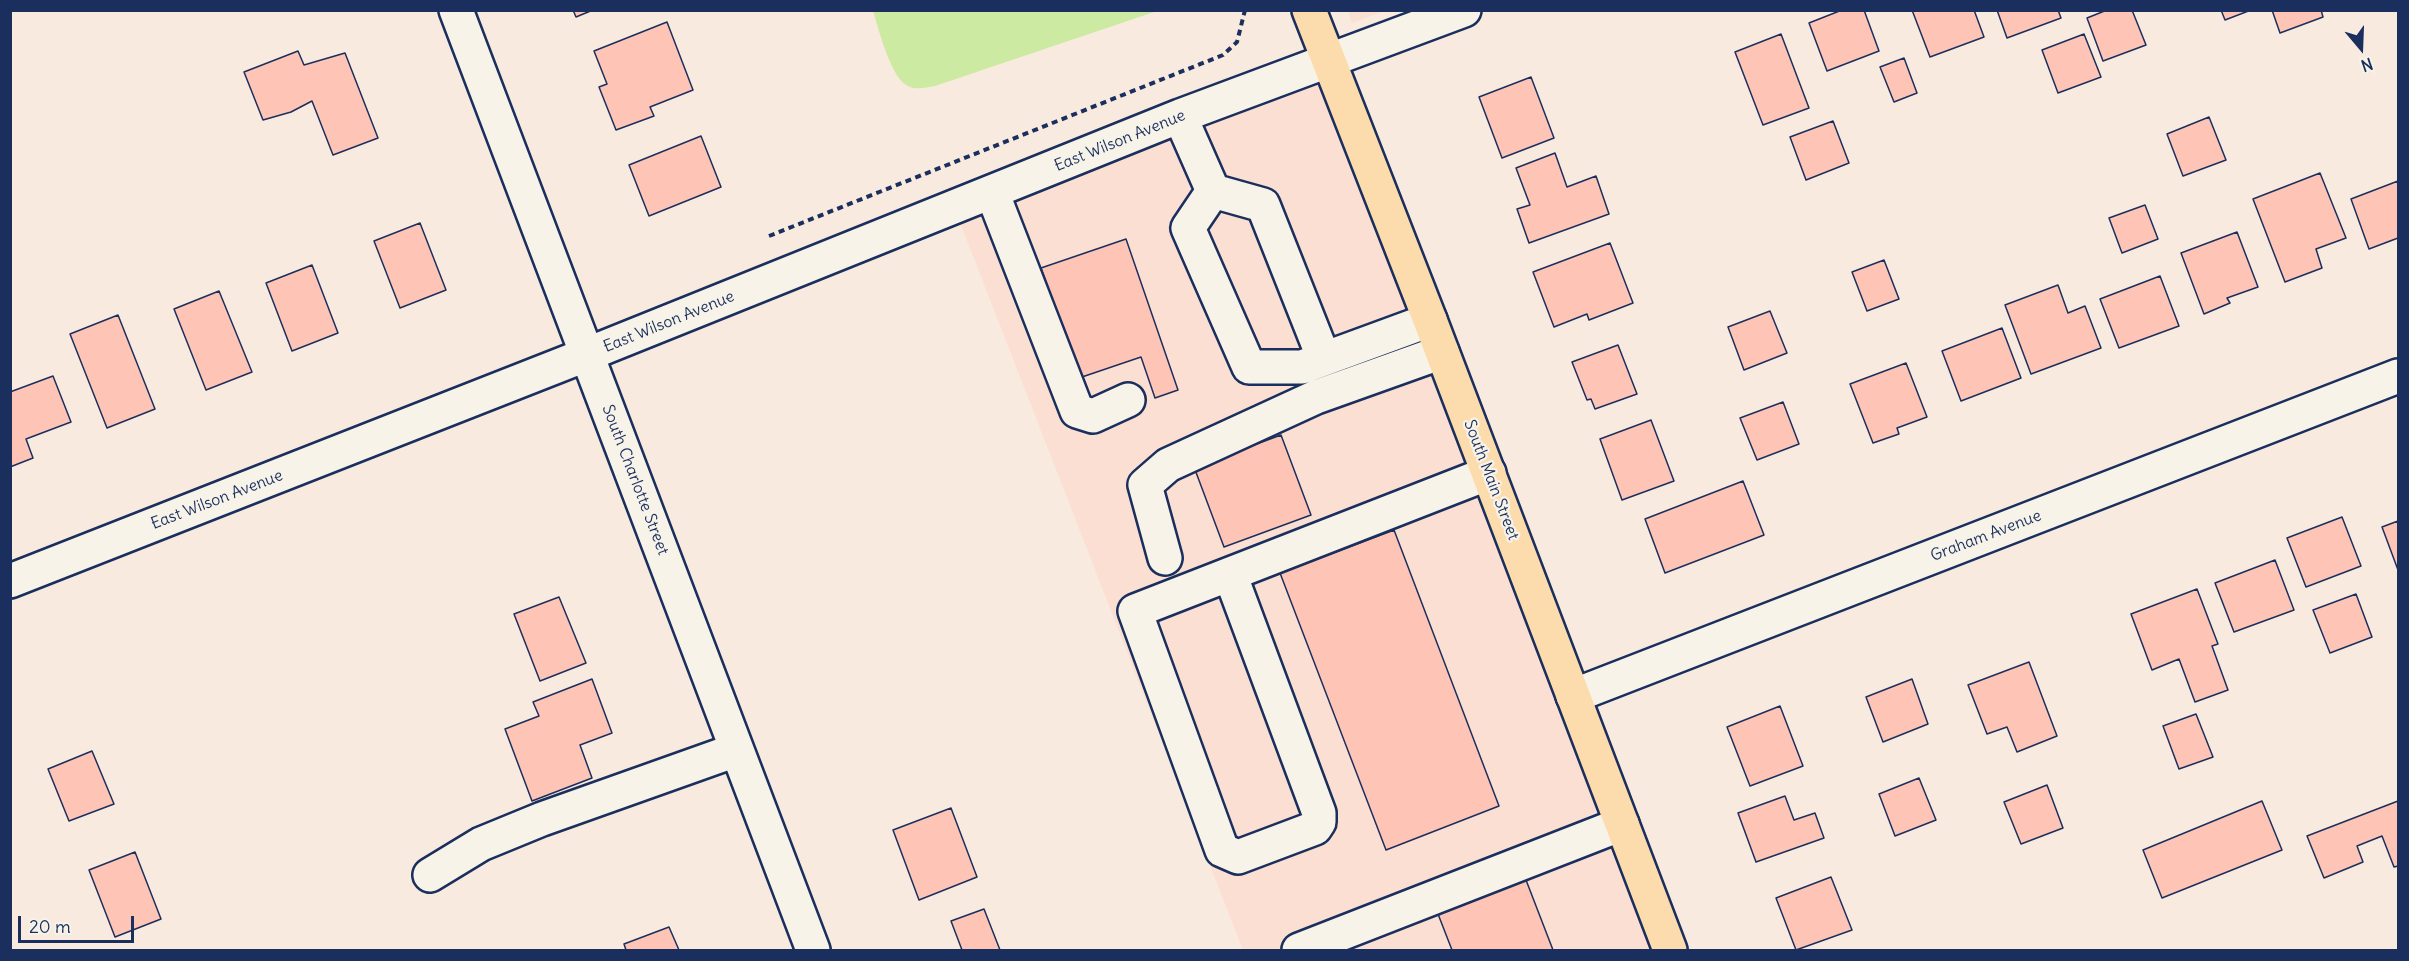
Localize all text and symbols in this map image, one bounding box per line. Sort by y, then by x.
north arrow [2331,18,2391,78]
text: N [2358,54,2375,76]
street label: East Wilson Avenue [1052,106,1188,176]
street label: East Wilson Avenue [601,287,737,357]
street label: South Charlotte Street [597,402,673,558]
street label: South Main Street [1459,417,1523,543]
street label: East Wilson Avenue [148,466,286,534]
street label: Graham Avenue [1928,506,2044,566]
scale bar [21,904,136,942]
text: 20 m [29,915,71,938]

